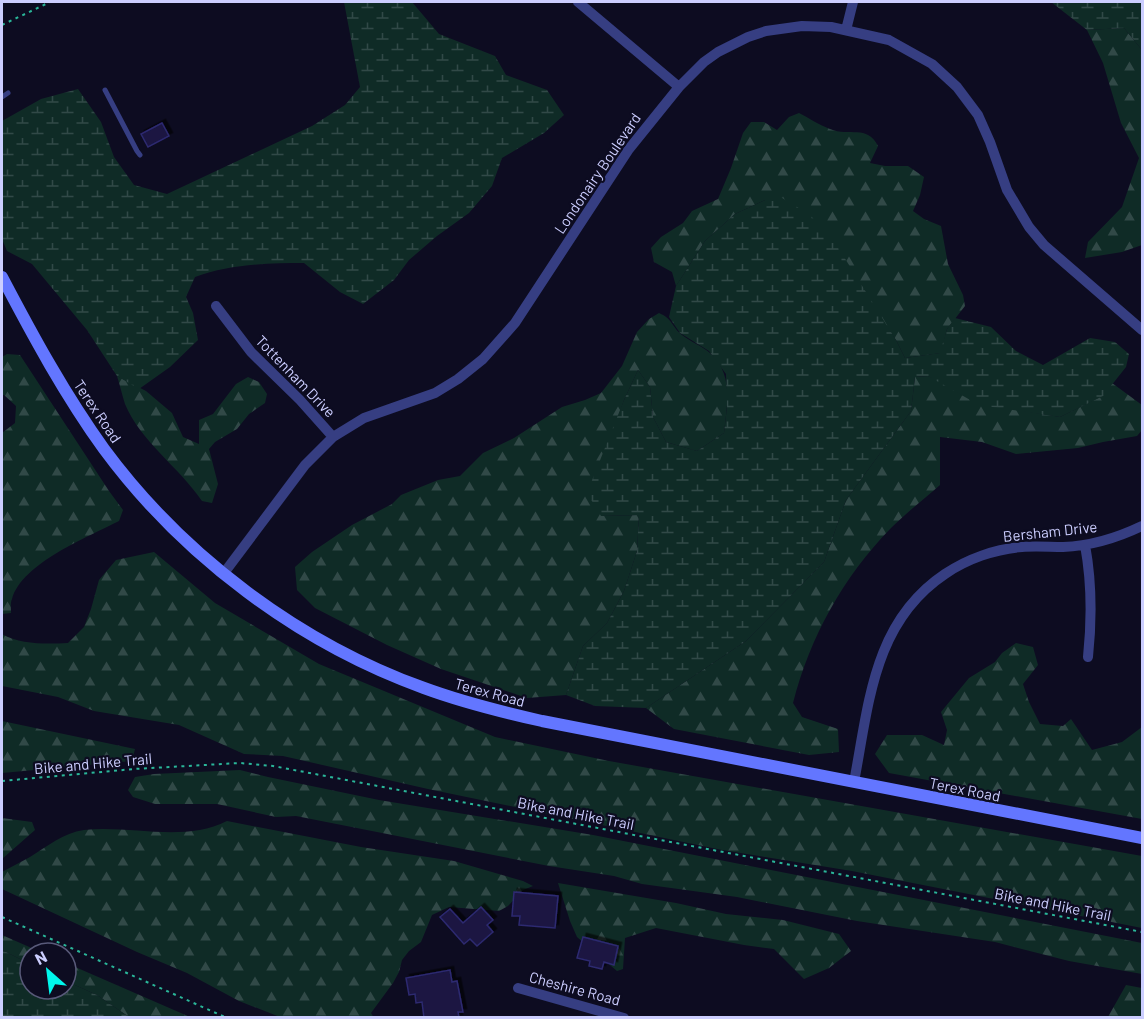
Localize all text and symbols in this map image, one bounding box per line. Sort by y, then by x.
street label: Londonairy Boulevard [550,109,644,237]
street label: Tottenham Drive [252,331,340,421]
street label: Terex Road [70,376,126,446]
street label: Bersham Drive [1002,517,1098,545]
street label: Terex Road [453,674,527,710]
street label: Bike and Hike Trail [33,749,153,777]
street label: Terex Road [928,773,1002,805]
street label: Bike and Hike Trail [516,793,636,833]
street label: Bike and Hike Trail [993,884,1113,924]
north arrow [18,941,78,1001]
text: N [32,946,50,968]
street label: Cheshire Road [527,967,623,1009]

